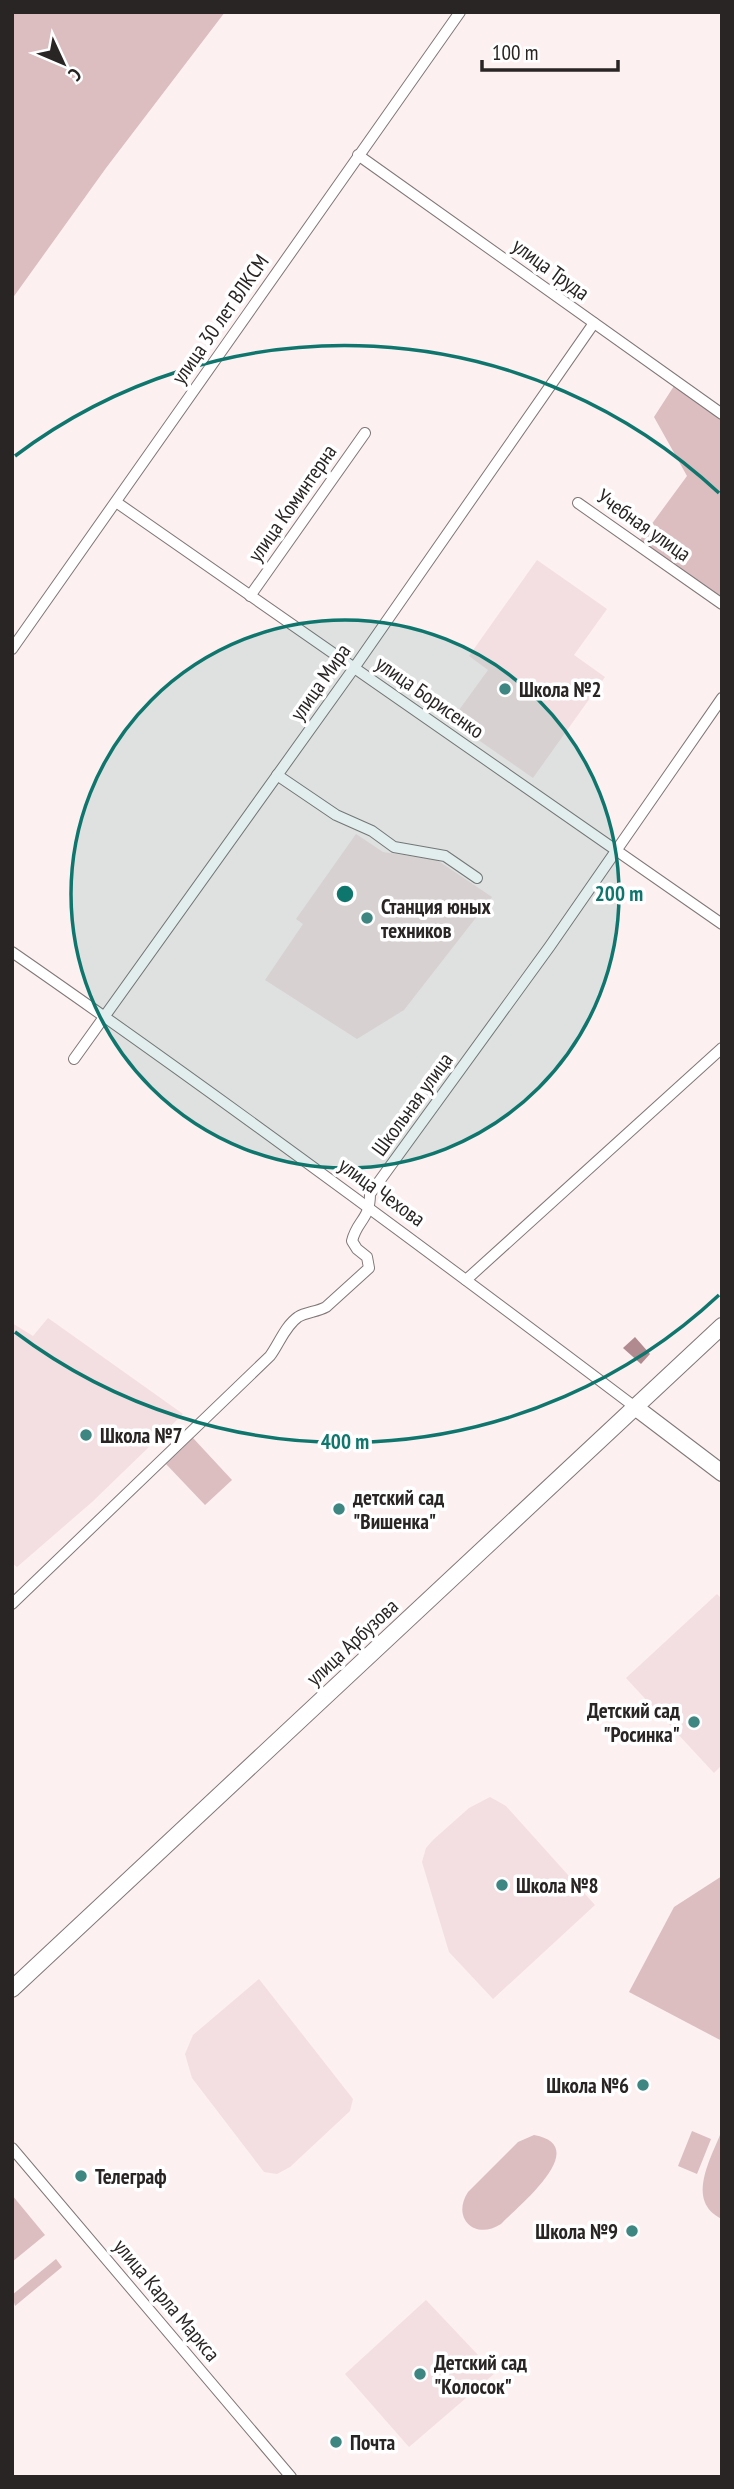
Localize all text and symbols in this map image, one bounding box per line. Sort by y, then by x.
north arrow [28,28,98,98]
scale bar [482,28,618,72]
text: 100 m [492,39,538,66]
text: С [63,63,87,86]
street label: улица Труда [507,232,595,306]
street label: улица 30 лет ВЛКСМ [165,249,275,389]
street label: улица Коминтерна [242,439,342,567]
street label: Учебная улица [592,483,696,567]
street label: улица Мира [284,638,356,726]
street label: улица Борисенко [371,650,489,744]
place label: Школа №2 [519,676,602,703]
marker: Школа №2 [497,681,513,697]
text: 200 m [595,880,643,907]
centre of rings [333,882,357,906]
place label: Станция юных техников [381,893,491,944]
marker: Станция юных техников [359,910,375,926]
street label: Школьная улица [365,1047,459,1161]
street label: улица Чехова [333,1152,431,1232]
place label: Школа №7 [100,1422,183,1449]
marker: Школа №7 [78,1427,94,1443]
text: 400 m [321,1428,369,1455]
place label: детский сад "Вишенка" [352,1484,444,1535]
marker: детский сад "Вишенка" [331,1501,347,1517]
street label: улица Арбузова [300,1593,404,1691]
place label: Детский сад "Росинка" [587,1697,680,1748]
marker: Детский сад "Росинка" [686,1714,702,1730]
place label: Школа №8 [516,1872,599,1899]
marker: Школа №8 [494,1877,510,1893]
place label: Школа №6 [546,2072,629,2099]
marker: Школа №6 [635,2077,651,2093]
place label: Телеграф [95,2163,167,2190]
marker: Телеграф [73,2168,89,2184]
place label: Школа №9 [535,2218,618,2245]
marker: Школа №9 [624,2223,640,2239]
street label: улица Карла Маркса [108,2233,226,2367]
place label: Детский сад "Колосок" [434,2349,527,2400]
marker: Детский сад "Колосок" [412,2366,428,2382]
place label: Почта [350,2429,395,2456]
marker: Почта [328,2434,344,2450]

